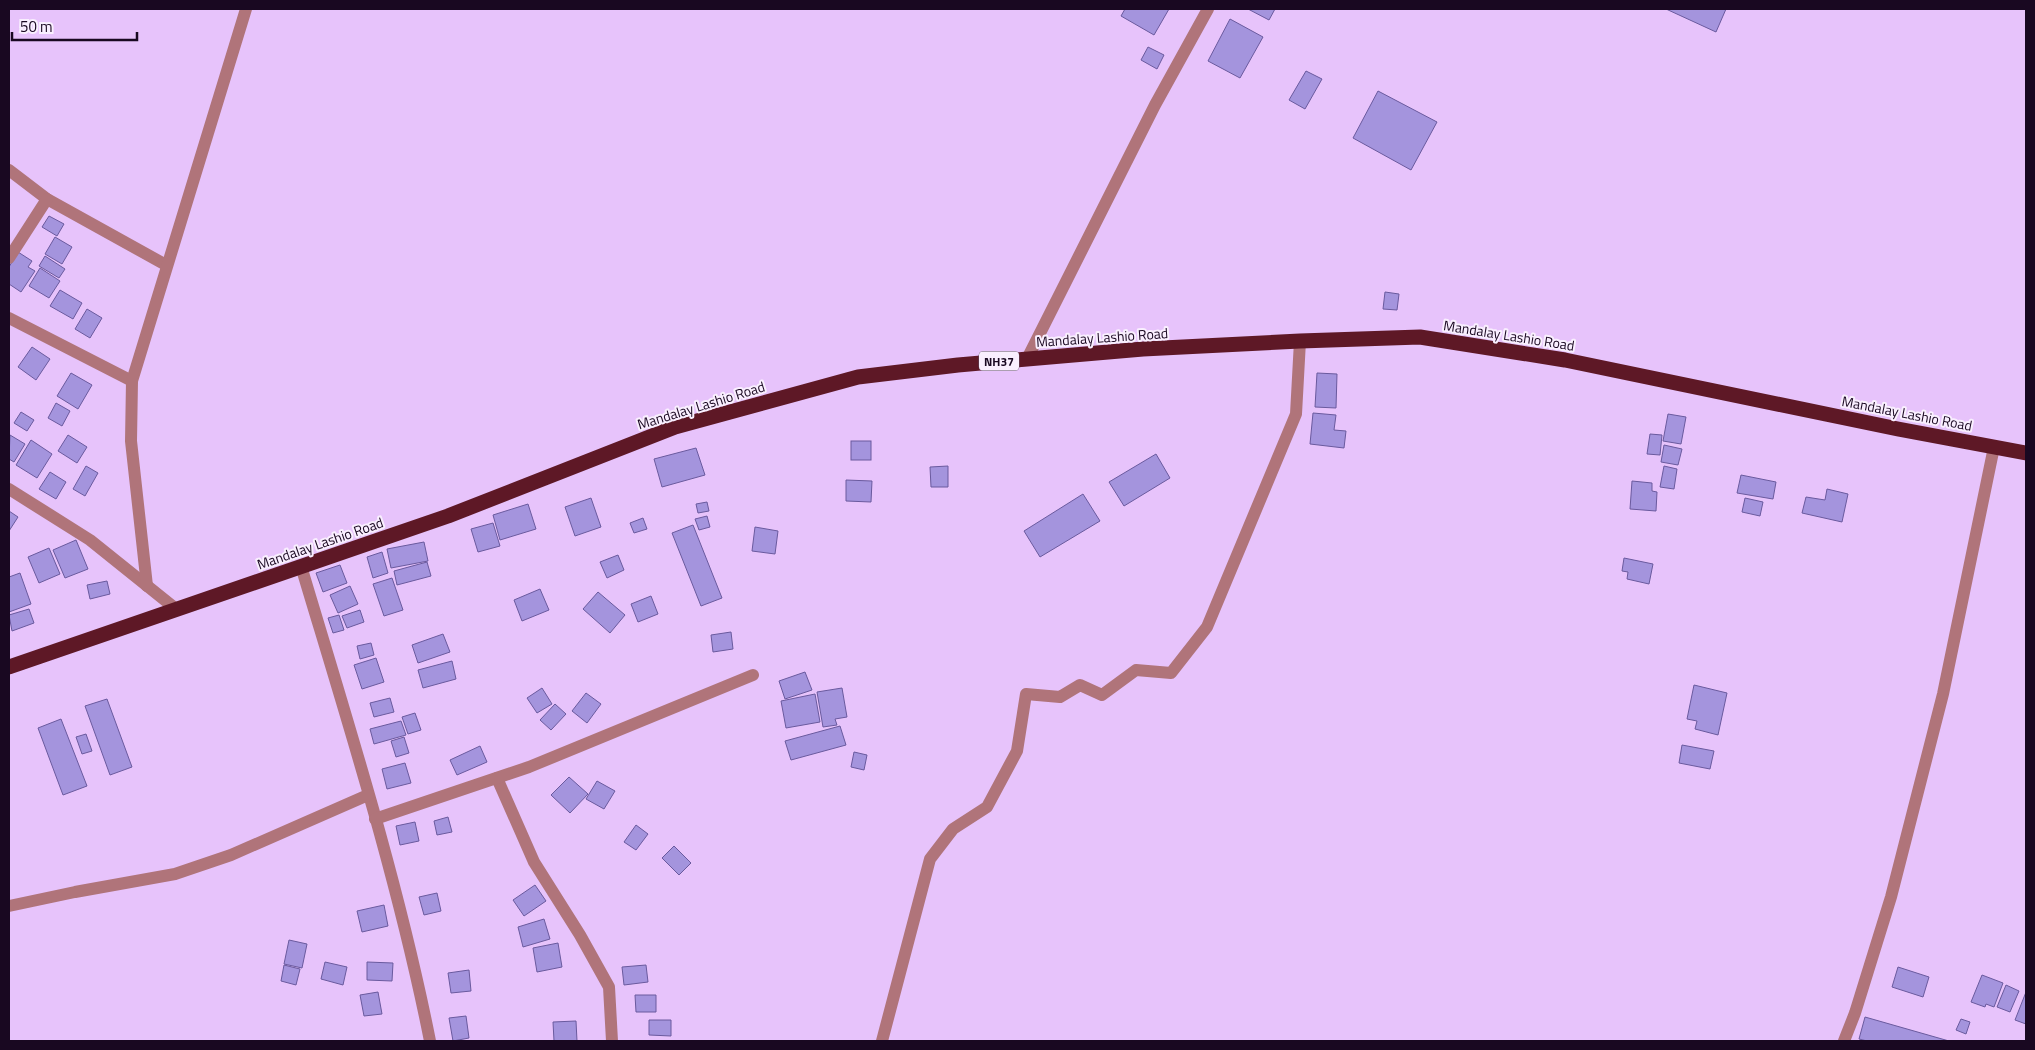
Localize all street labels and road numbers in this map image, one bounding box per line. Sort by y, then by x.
street label: Mandalay Lashio Road [1442,314,1576,356]
street label: Mandalay Lashio Road [1035,322,1169,352]
road number: NH37 [979,352,1019,371]
street label: Mandalay Lashio Road [635,376,767,434]
street label: Mandalay Lashio Road [1840,390,1974,436]
street label: Mandalay Lashio Road [254,512,386,574]

